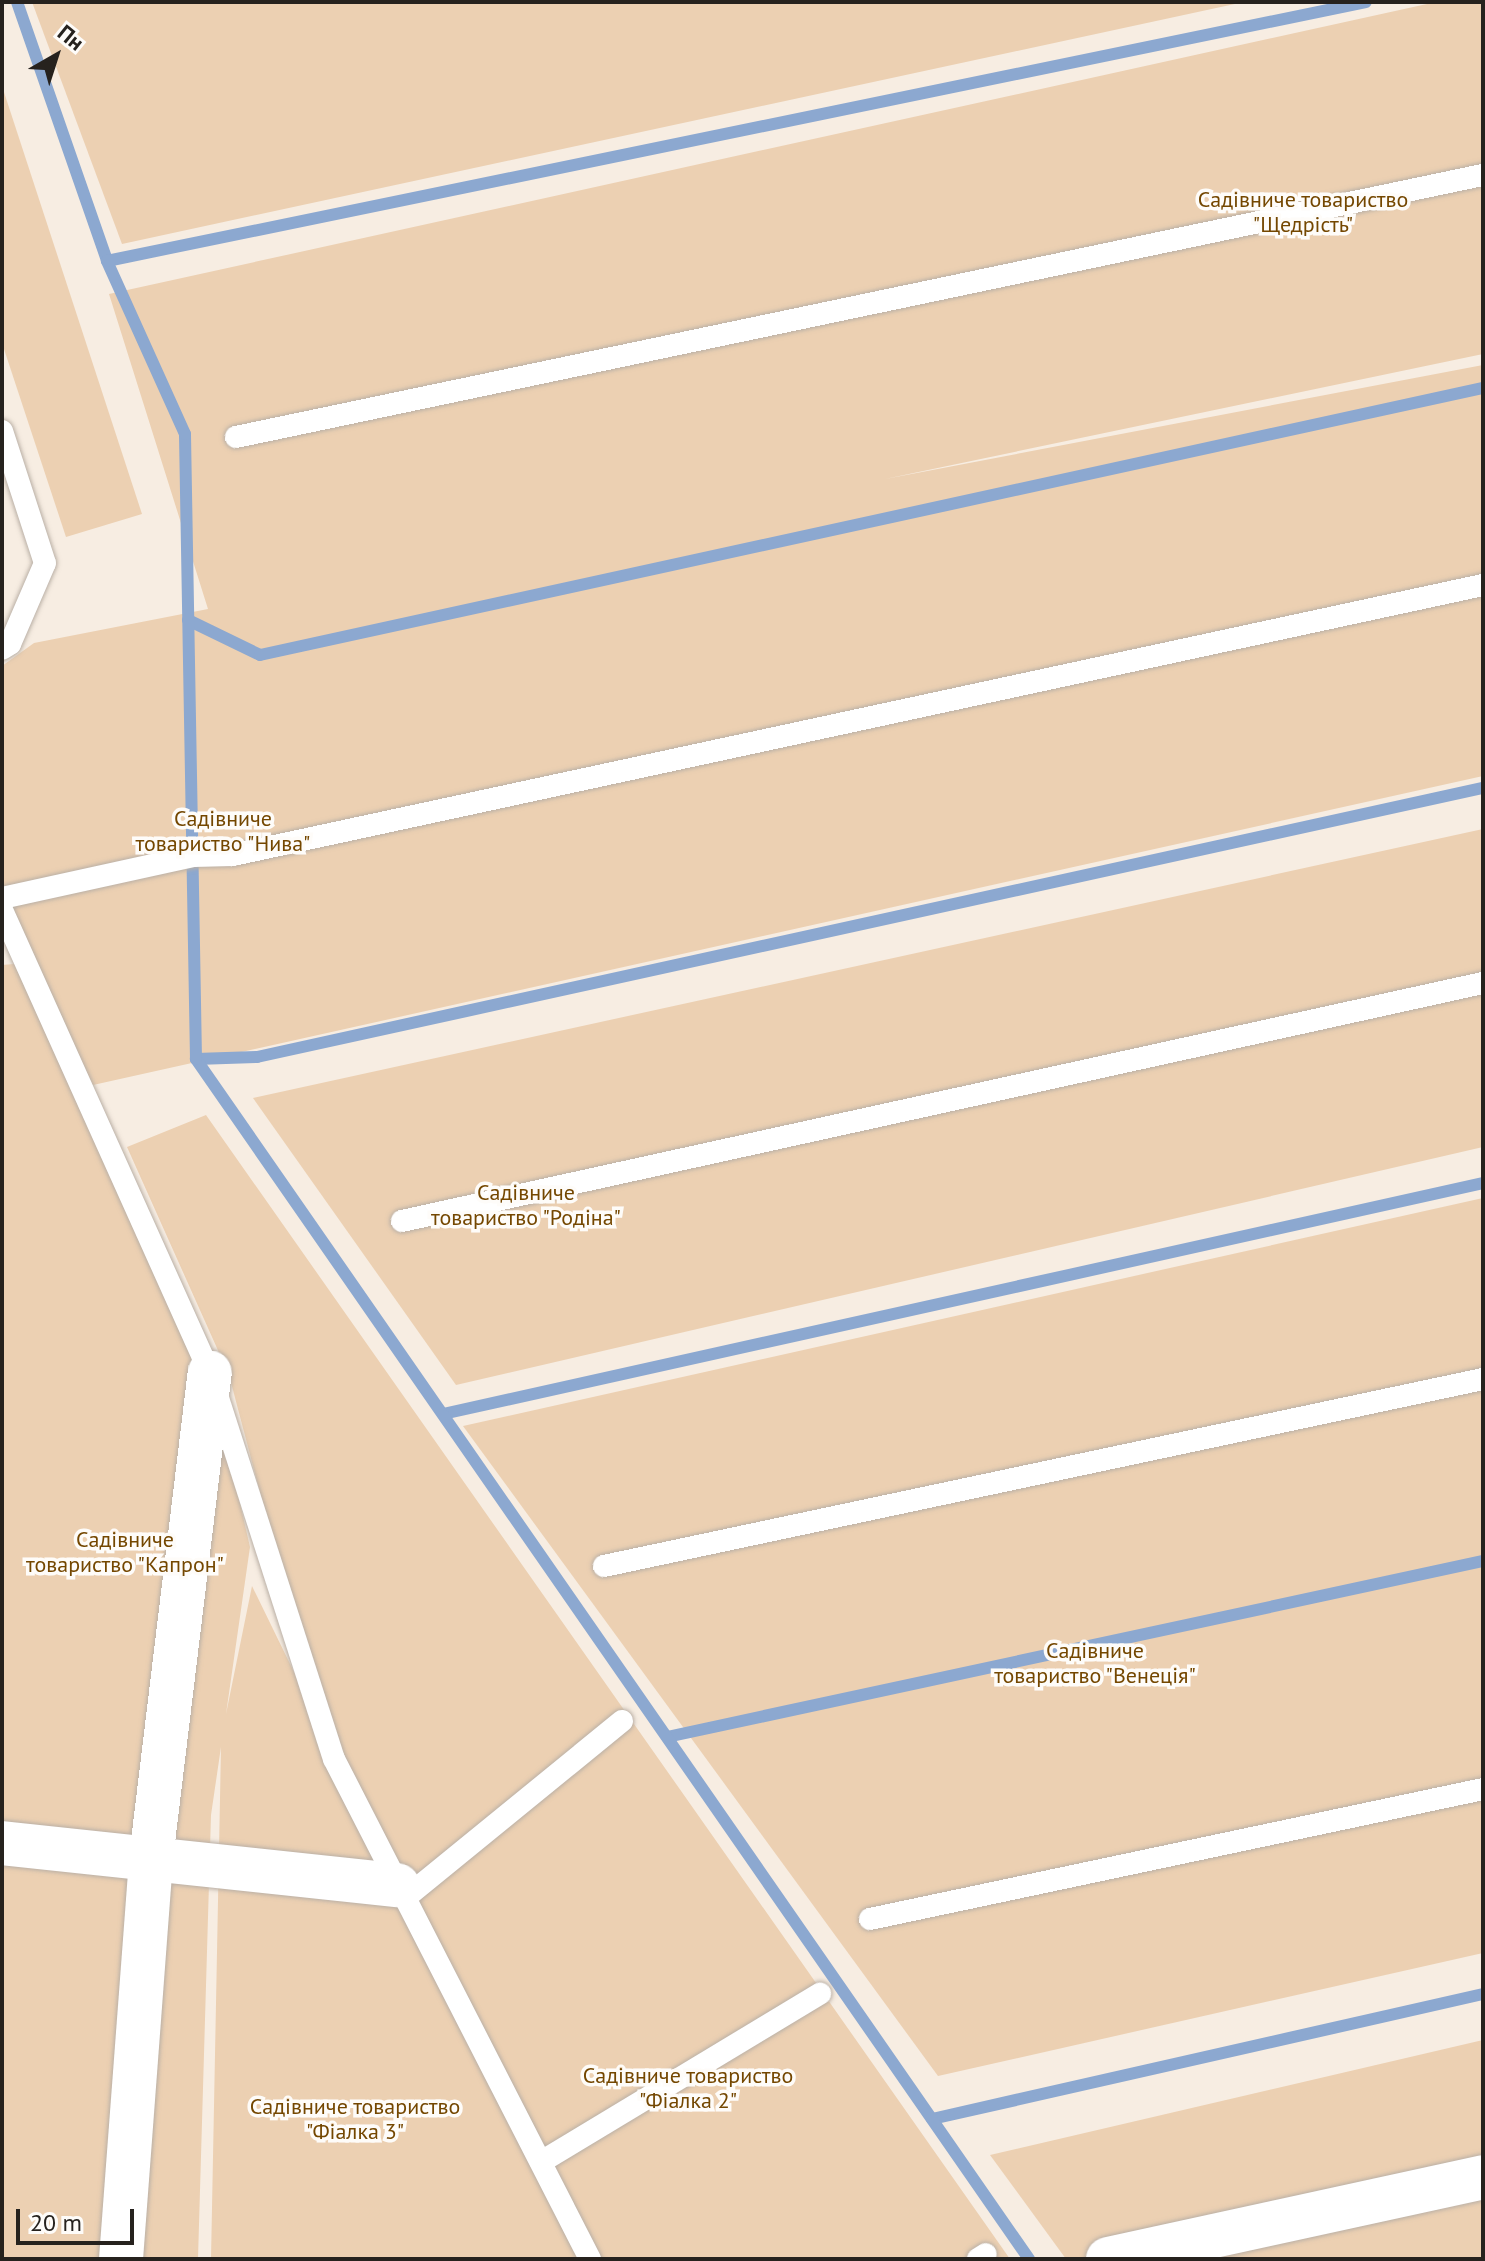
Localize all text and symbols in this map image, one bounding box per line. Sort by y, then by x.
north arrow [16,16,96,96]
text: Пн [52,18,90,56]
park label: Садівниче товариство "Щедрість" [1197,186,1409,238]
park label: Садівниче товариство "Нива" [135,805,311,856]
park label: Садівниче товариство "Родіна" [430,1179,622,1230]
park label: Садівниче товариство "Капрон" [25,1526,225,1578]
park label: Садівниче товариство "Венеція" [993,1637,1197,1688]
park label: Садівниче товариство "Фіалка 2" [582,2062,794,2114]
park label: Садівниче товариство "Фіалка 3" [249,2093,461,2144]
scale bar [20,2193,138,2243]
text: 20 m [30,2207,82,2238]

